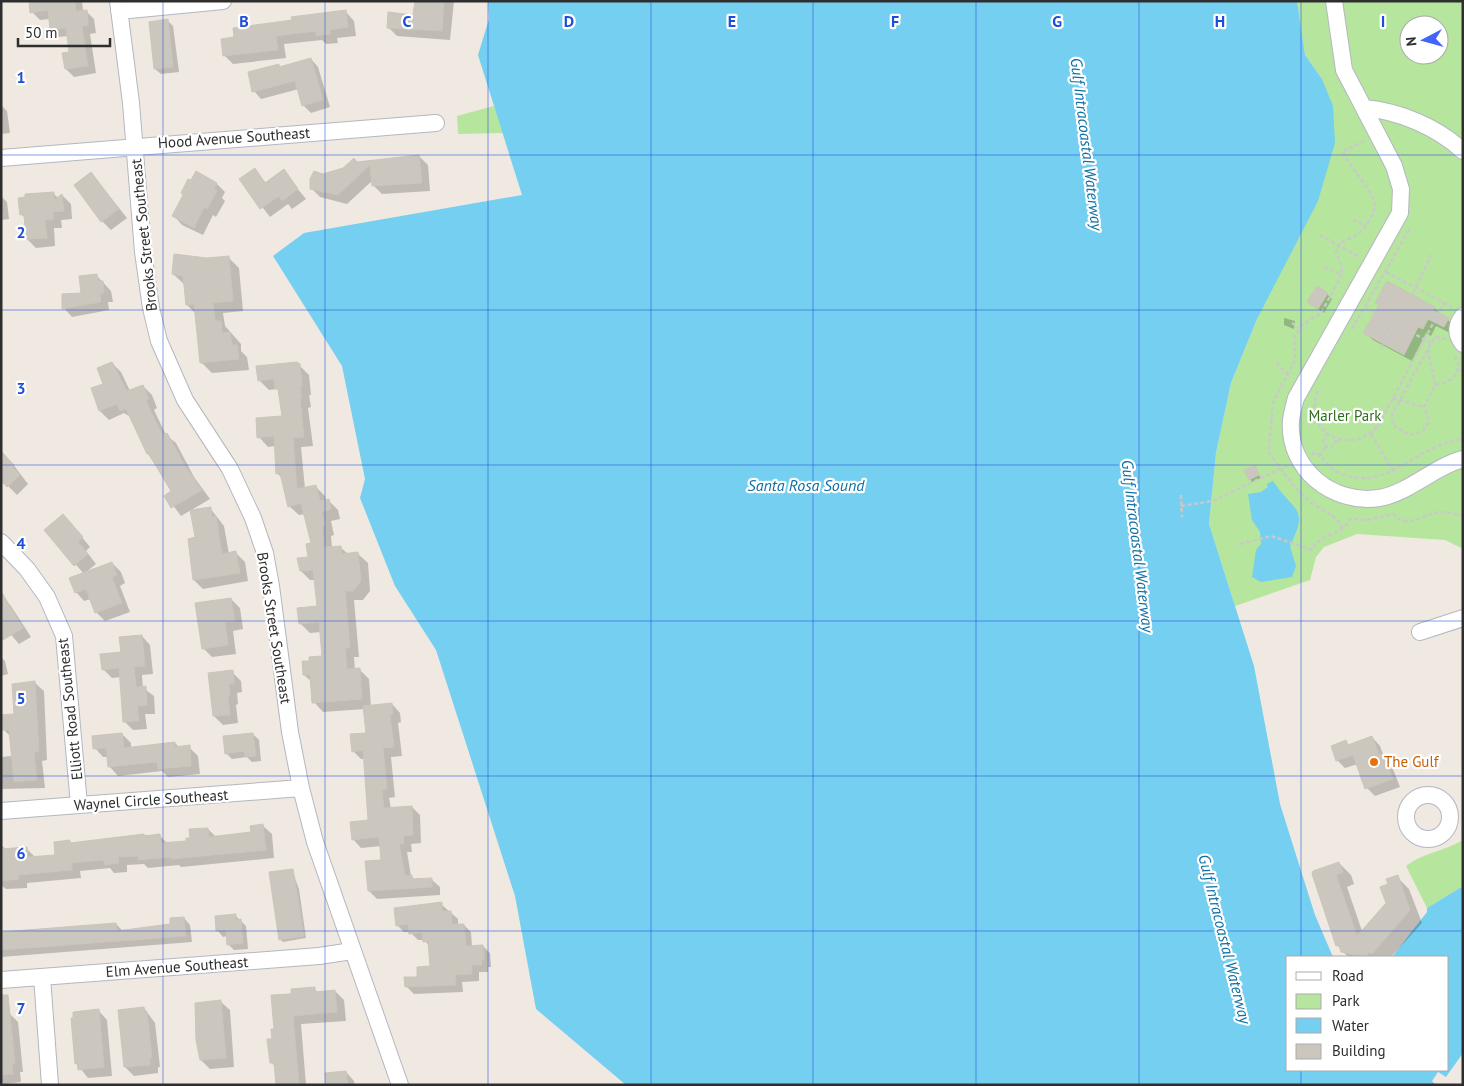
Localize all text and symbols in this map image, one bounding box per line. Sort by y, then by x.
text: B [239,11,249,31]
text: C [403,11,412,31]
text: D [564,11,574,31]
text: E [728,11,736,31]
text: F [891,11,899,31]
text: G [1052,11,1062,31]
text: H [1215,11,1225,31]
text: I [1381,11,1385,31]
scale bar [18,15,110,47]
north arrow [1399,15,1449,65]
text: 50 m [25,23,58,42]
text: N [1402,36,1421,47]
water label: Gulf Intracoastal Waterway [1066,57,1108,232]
text: 1 [16,67,26,87]
street label: Hood Avenue Southeast [157,123,311,152]
street label: Brooks Street Southeast [126,158,161,312]
text: 2 [16,222,26,242]
text: 3 [16,378,26,398]
park label: Marler Park [1308,406,1382,425]
water label: Gulf Intracoastal Waterway [1117,459,1159,634]
water label: Santa Rosa Sound [748,475,865,495]
text: 4 [16,533,26,553]
street label: Brooks Street Southeast [253,551,296,705]
street label: Elliott Road Southeast [53,637,86,781]
text: 5 [16,688,26,708]
place label: The Gulf [1384,752,1440,771]
marker: The Gulf [1368,756,1380,768]
street label: Waynel Circle Southeast [73,785,229,814]
text: 6 [16,843,26,863]
water label: Gulf Intracoastal Waterway [1194,852,1256,1027]
street label: Elm Avenue Southeast [105,952,249,981]
legend [1286,956,1449,1071]
text: Road [1332,966,1364,985]
text: Park [1332,991,1360,1010]
text: 7 [16,998,26,1018]
text: Water [1332,1016,1369,1035]
text: Building [1332,1041,1386,1060]

